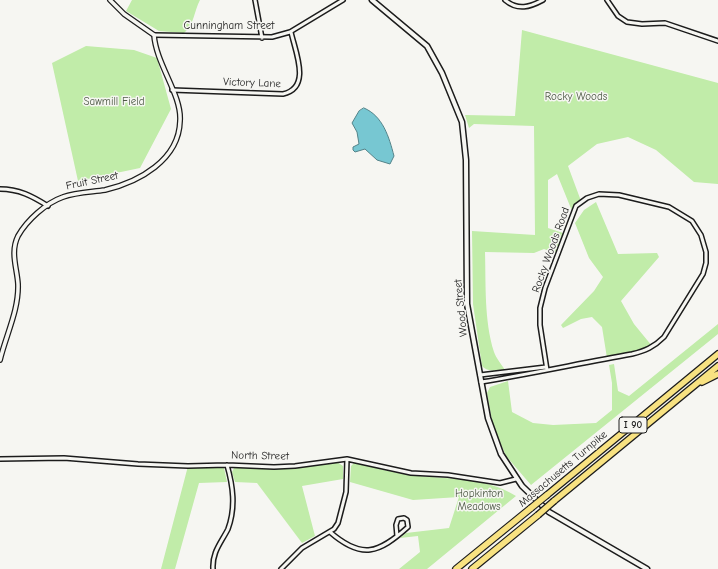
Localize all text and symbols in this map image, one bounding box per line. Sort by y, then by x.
street label: Cunningham Street [184,19,274,33]
street label: Victory Lane [223,75,281,91]
park label: Rocky Woods [545,90,607,104]
park label: Sawmill Field [83,95,145,109]
street label: Fruit Street [65,169,119,193]
street label: Rocky Woods Road [529,205,573,295]
street label: Wood Street [451,279,471,337]
road number: I 90 [619,417,647,433]
street label: Massachusetts Turnpike [516,428,610,510]
street label: North Street [231,449,289,463]
park label: Hopkinton Meadows [455,487,503,513]

